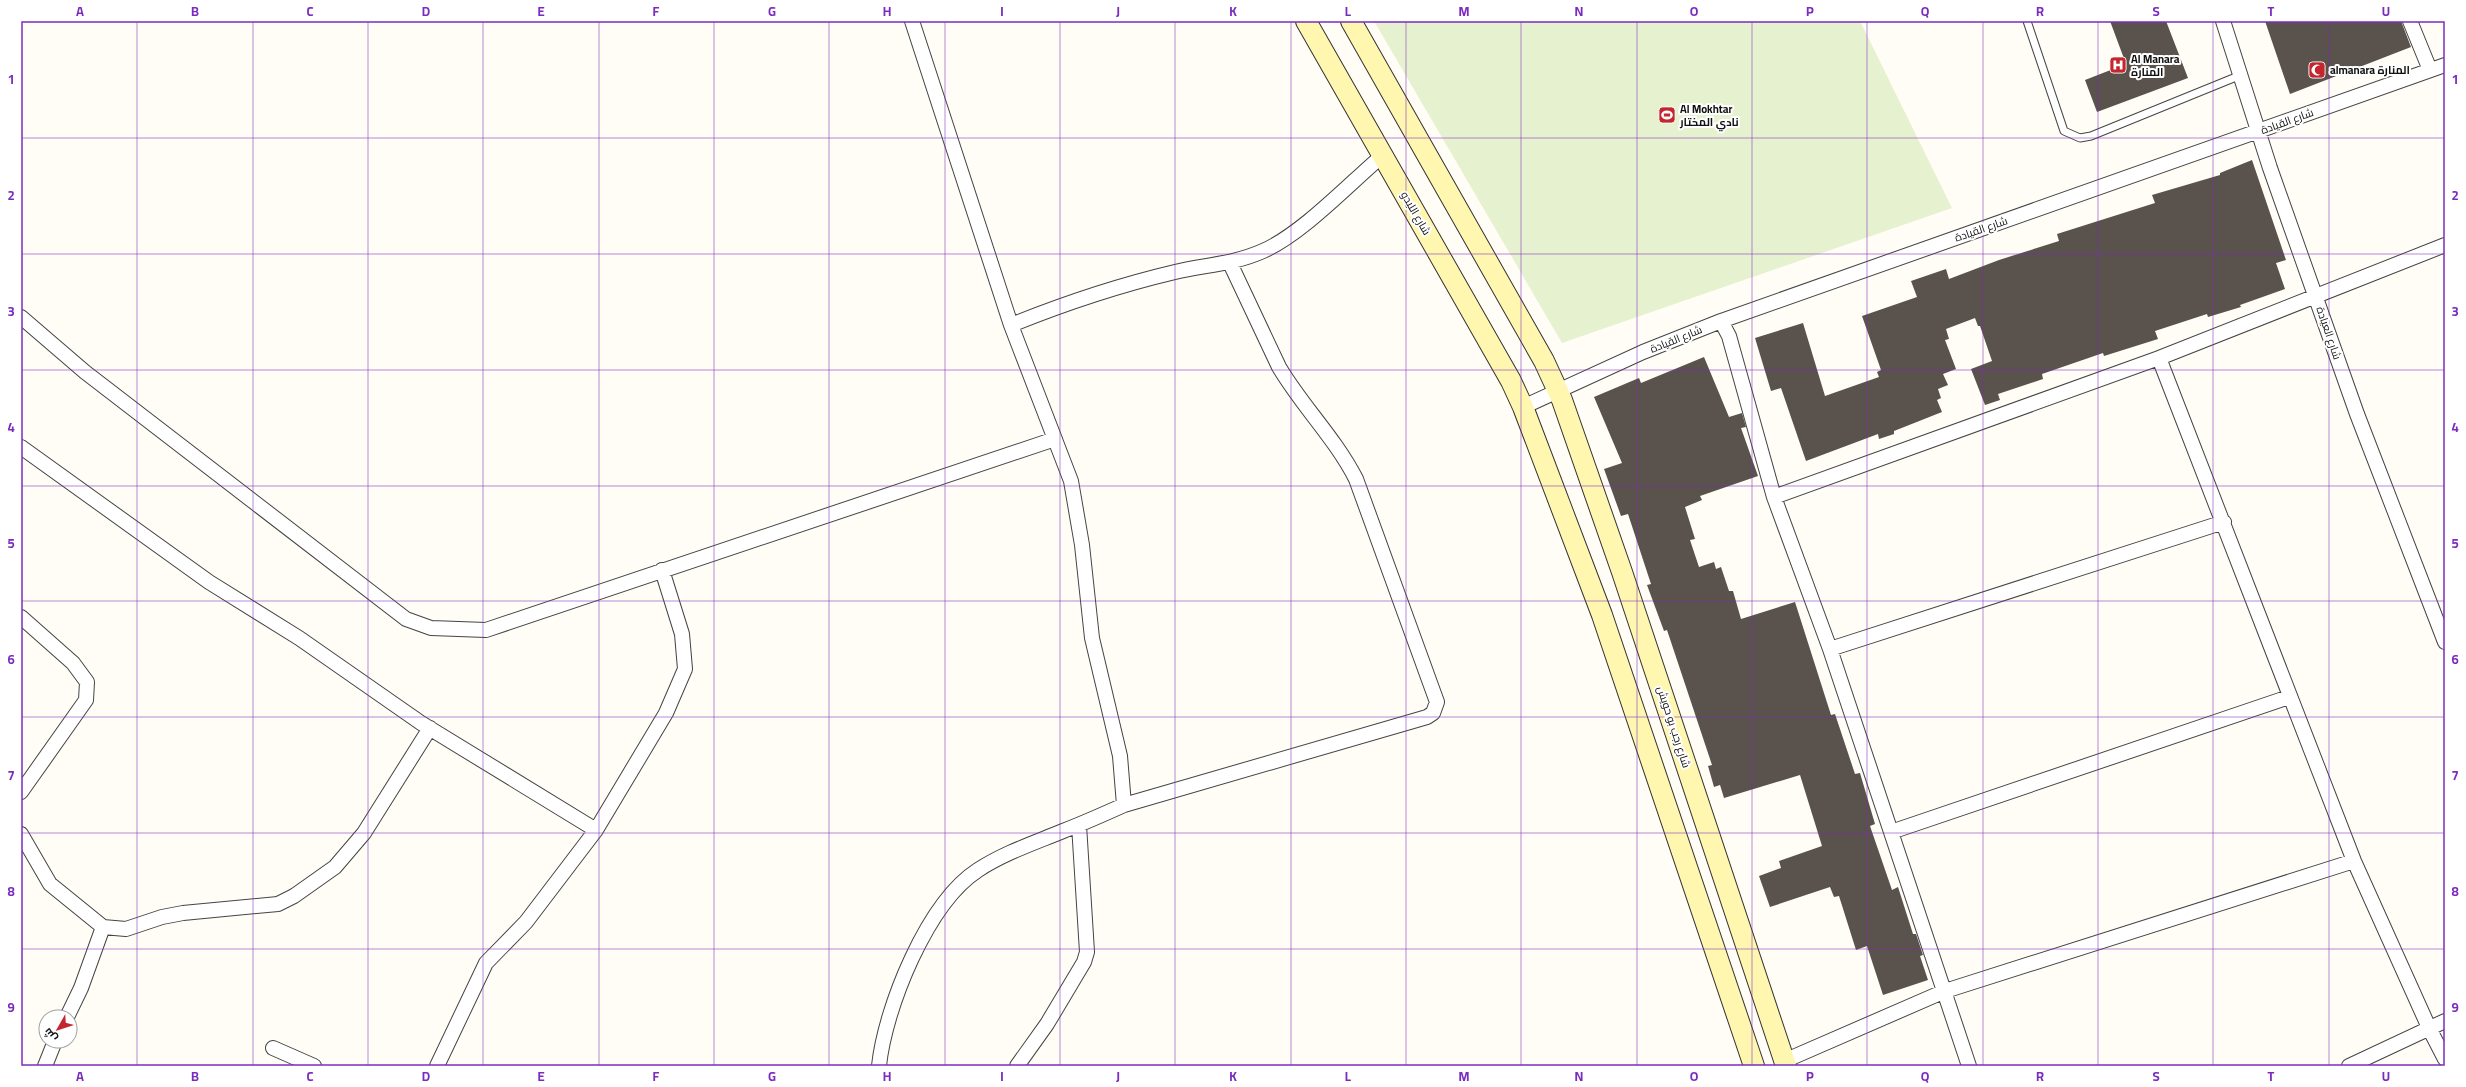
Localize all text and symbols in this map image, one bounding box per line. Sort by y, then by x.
text: A [76,0,84,23]
text: B [191,0,199,23]
text: C [306,0,314,23]
text: D [422,0,430,23]
text: E [537,0,545,23]
text: F [653,0,660,23]
text: G [768,0,776,23]
text: H [883,0,891,23]
text: I [1000,0,1004,23]
text: J [1116,0,1120,23]
text: K [1229,0,1237,23]
text: L [1345,0,1352,23]
text: M [1459,0,1470,23]
text: N [1575,0,1584,23]
text: O [1690,0,1699,23]
text: P [1806,0,1814,23]
text: Q [1921,0,1930,23]
text: R [2036,0,2044,23]
text: S [2152,0,2160,23]
text: T [2268,0,2275,23]
text: U [2382,0,2390,23]
place label: Al Manara المنارة [2131,49,2180,82]
hospital icon: Al Manara المنارة [2108,55,2128,75]
mosque icon: almanara المنارة [2307,60,2327,80]
place label: almanara المنارة [2330,60,2410,80]
text: 1 [7,67,15,91]
text: 1 [2451,67,2459,91]
place label: Al Mokhtar نادي المختار [1679,99,1739,132]
street label: شارع القيادة [2258,102,2316,140]
sports icon: Al Mokhtar نادي المختار [1657,105,1677,125]
text: 2 [7,183,15,207]
text: 2 [2451,183,2459,207]
street label: شارع الليدو [1395,187,1437,239]
street label: شارع القيادة [1952,211,2010,247]
text: 3 [7,299,15,323]
text: 3 [2451,299,2459,323]
street label: شارع العيادة [2311,304,2347,362]
street label: شارع القيادة [1647,319,1705,359]
text: 4 [7,415,15,439]
text: 4 [2451,415,2459,439]
text: 5 [7,531,15,555]
text: 5 [2451,531,2459,555]
text: 6 [7,647,15,671]
text: 6 [2451,647,2459,671]
street label: شارع رجب بو حويش [1651,684,1697,770]
text: 7 [7,763,15,787]
text: 7 [2451,763,2459,787]
text: 8 [7,879,15,903]
text: 8 [2451,879,2459,903]
text: 9 [7,995,15,1019]
text: 9 [2451,995,2459,1019]
north arrow [38,1009,78,1049]
text: ش [38,1024,62,1047]
text: A [76,1064,84,1087]
text: B [191,1064,199,1087]
text: C [306,1064,314,1087]
text: D [422,1064,430,1087]
text: E [537,1064,545,1087]
text: F [653,1064,660,1087]
text: G [768,1064,776,1087]
text: H [883,1064,891,1087]
text: I [1000,1064,1004,1087]
text: J [1116,1064,1120,1087]
text: K [1229,1064,1237,1087]
text: L [1345,1064,1352,1087]
text: M [1459,1064,1470,1087]
text: N [1575,1064,1584,1087]
text: O [1690,1064,1699,1087]
text: P [1806,1064,1814,1087]
text: Q [1921,1064,1930,1087]
text: R [2036,1064,2044,1087]
text: S [2152,1064,2160,1087]
text: T [2268,1064,2275,1087]
text: U [2382,1064,2390,1087]

